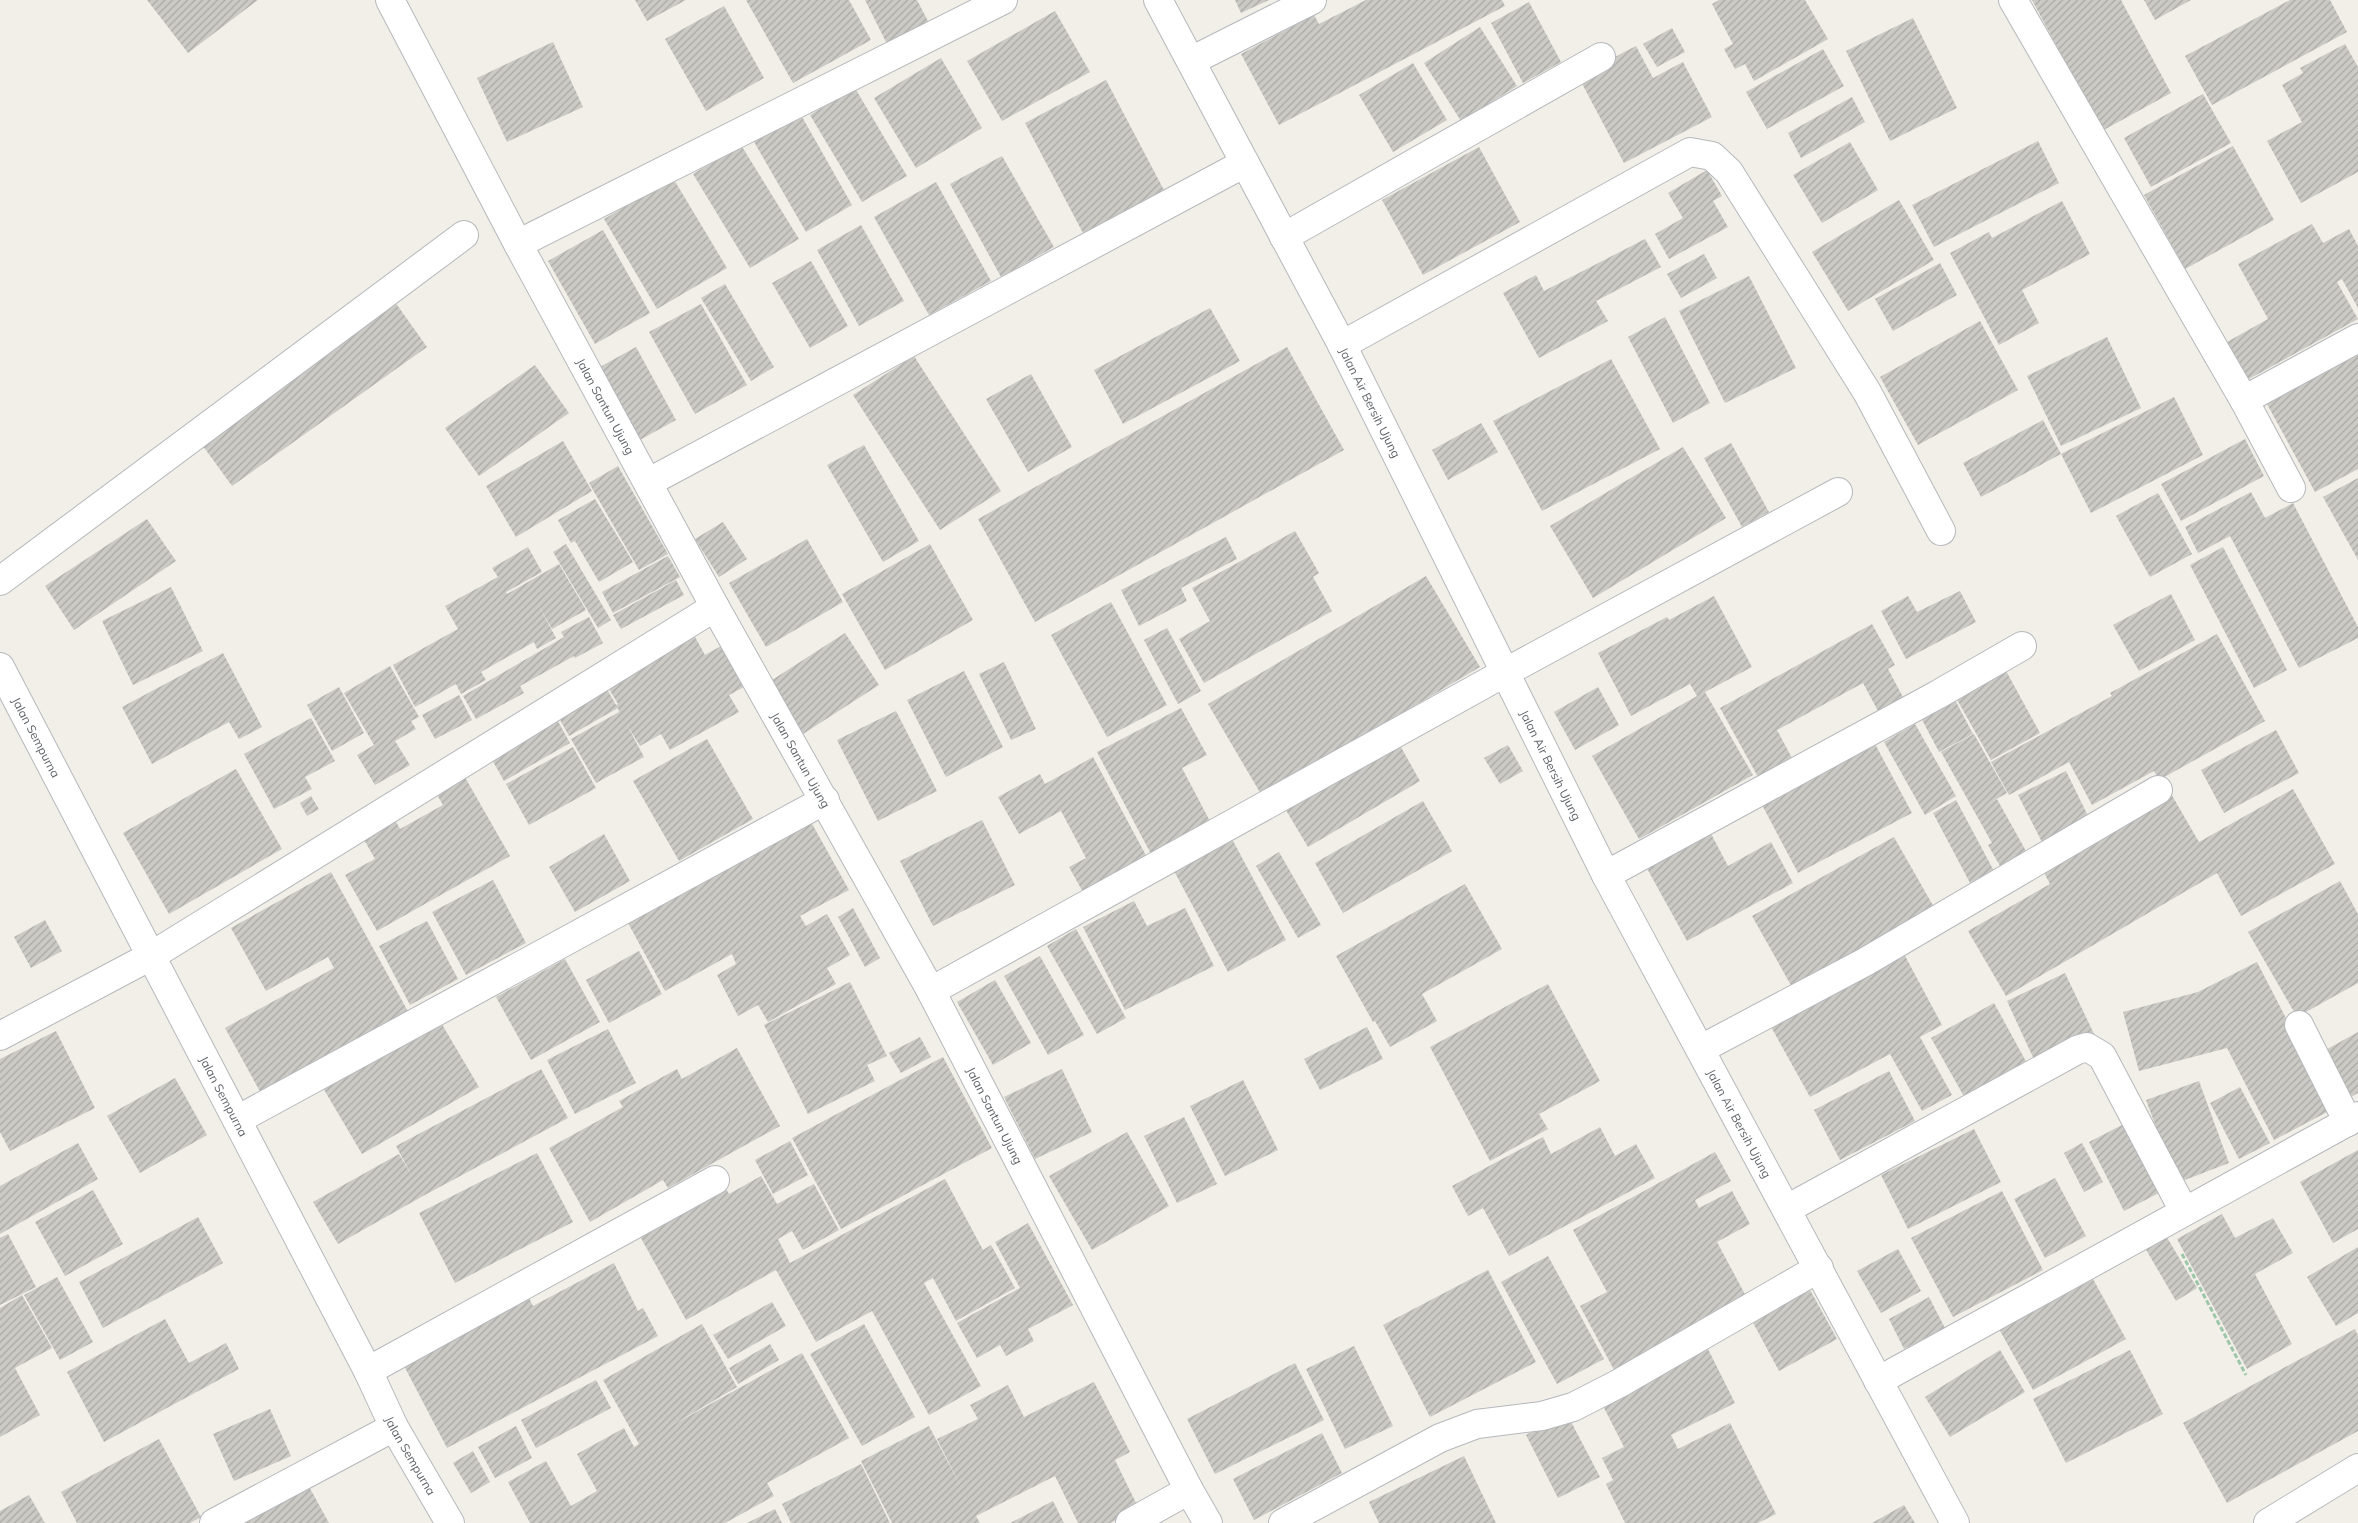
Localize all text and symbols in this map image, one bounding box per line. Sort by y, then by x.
street label: Jalan Air Bersih Ujung [1337,345,1404,460]
street label: Jalan Santun Ujung [574,355,638,457]
street label: Jalan Sempurna [9,694,64,780]
street label: Jalan Air Bersih Ujung [1517,707,1585,823]
street label: Jalan Santun Ujung [768,709,834,810]
street label: Jalan Sempurna [197,1053,251,1139]
street label: Jalan Santun Ujung [964,1064,1027,1166]
street label: Jalan Air Bersih Ujung [1704,1066,1775,1180]
street label: Jalan Sempurna [382,1413,439,1497]

